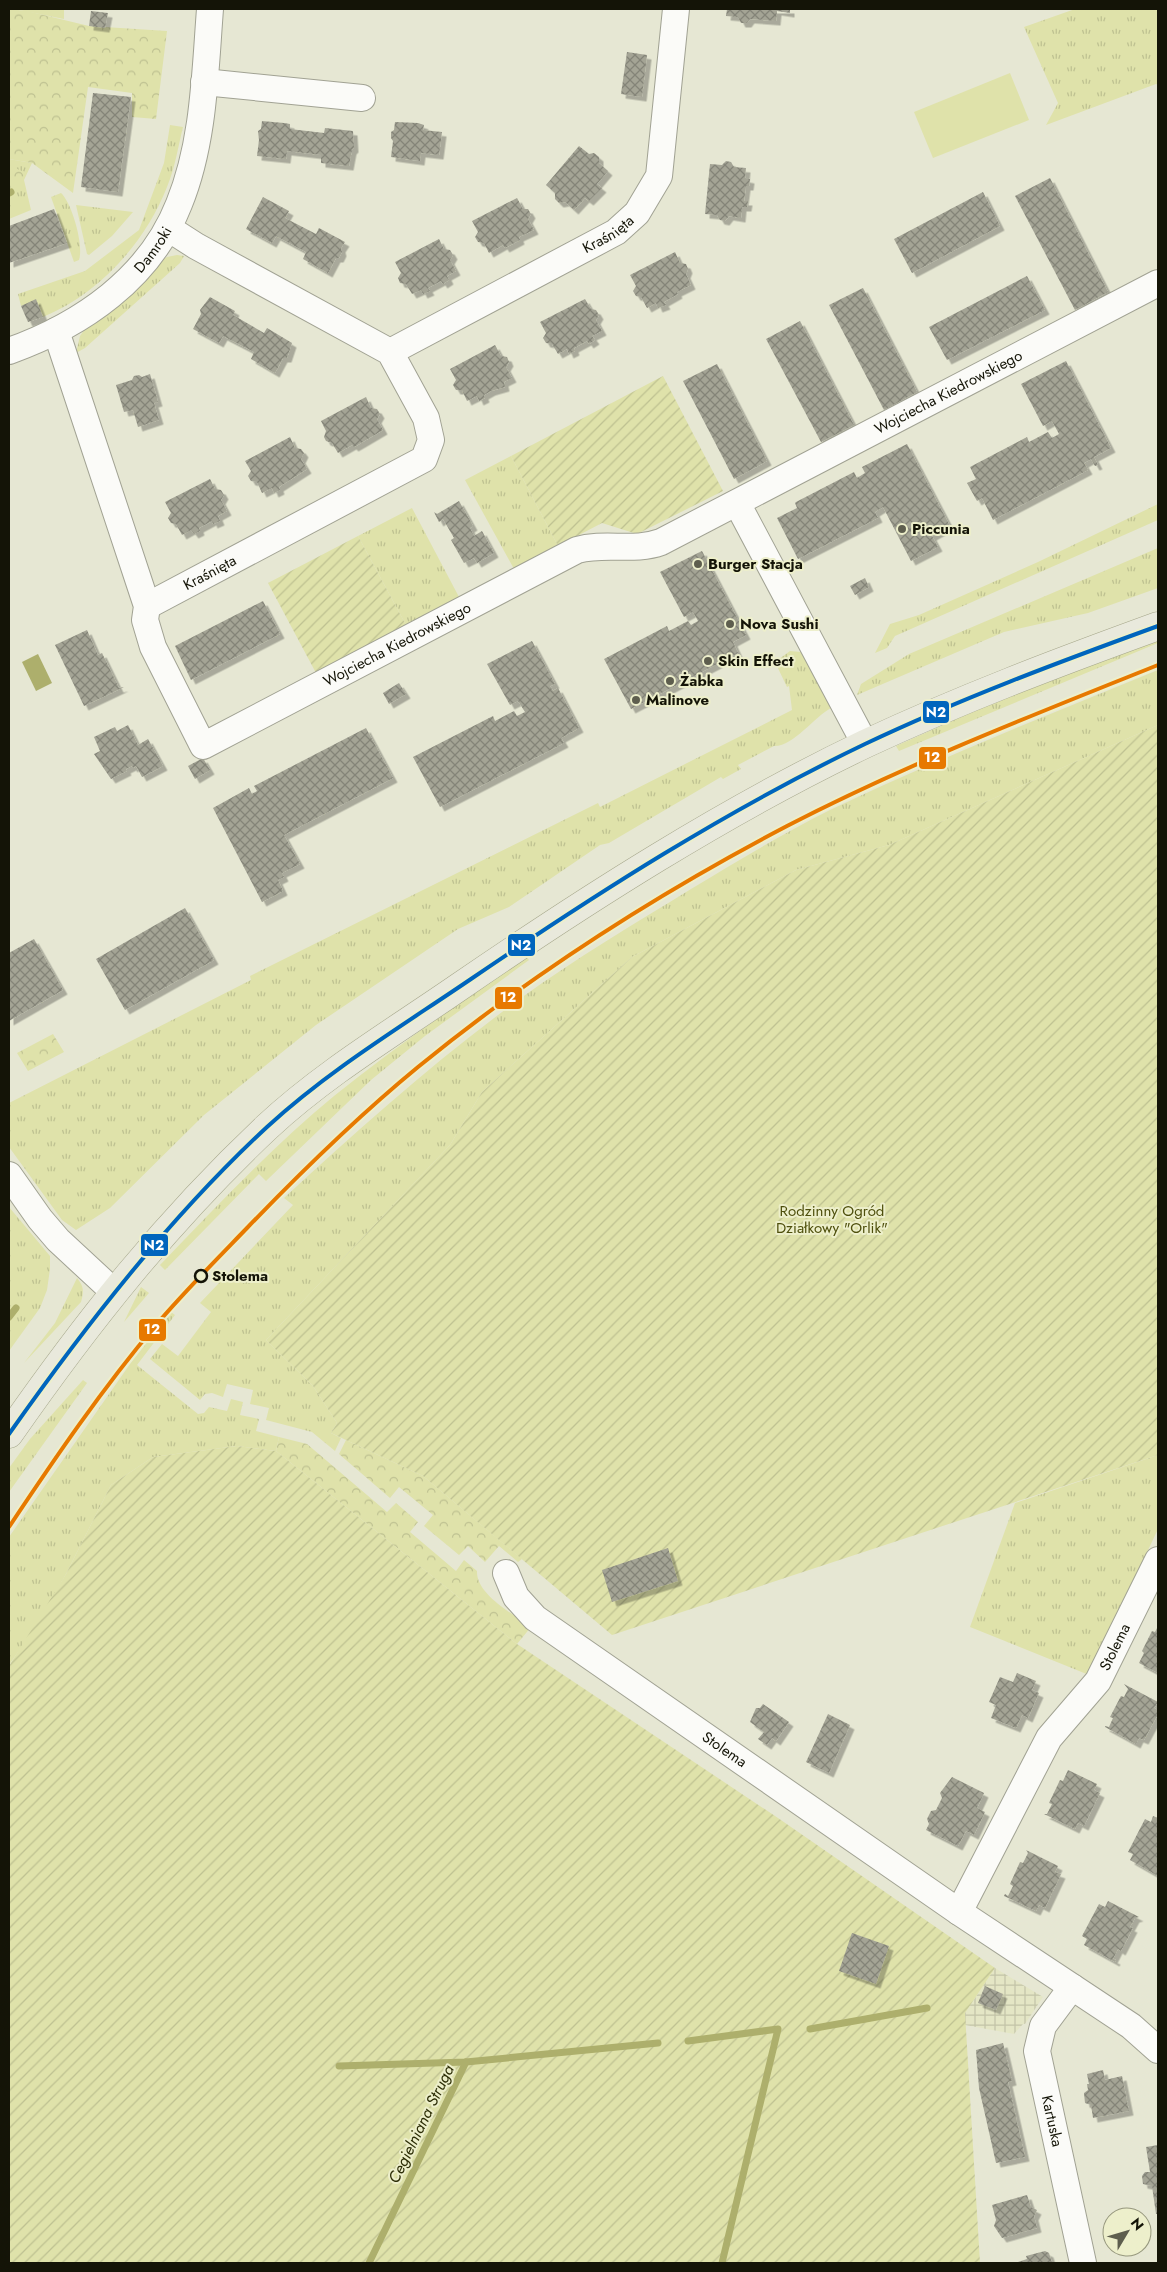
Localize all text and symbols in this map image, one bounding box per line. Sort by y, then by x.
street label: Kraśnięta [579,210,639,259]
street label: Damroki [129,222,177,278]
street label: Wojciecha Kiedrowskiego [871,345,1026,440]
place label: Piccunia [912,518,970,540]
marker: Piccunia [896,523,908,535]
street label: Kraśnięta [179,550,240,596]
place label: Burger Stacja [708,553,803,575]
marker: Burger Stacja [692,558,704,570]
street label: Wojciecha Kiedrowskiego [319,596,475,692]
place label: Nova Sushi [740,613,819,635]
marker: Nova Sushi [724,618,736,630]
place label: Skin Effect [718,650,794,672]
marker: Skin Effect [702,655,714,667]
place label: Żabka [680,670,723,692]
marker: Żabka [664,675,676,687]
place label: Malinove [646,689,710,711]
marker: Malinove [630,694,642,706]
line badge: N2 [922,700,950,724]
text: N2 [926,702,946,722]
line badge: 12 [918,746,947,770]
text: 12 [924,747,940,767]
line badge: N2 [507,933,536,957]
text: N2 [511,935,531,955]
line badge: 12 [494,986,523,1010]
text: 12 [500,987,516,1007]
park label: Rodzinny Ogród Działkowy "Orlik" [776,1200,888,1239]
line badge: N2 [140,1233,169,1257]
text: N2 [144,1235,164,1255]
place label: Stolema [212,1265,268,1287]
marker: Stolema [194,1269,208,1283]
line badge: 12 [138,1318,167,1342]
text: 12 [144,1319,160,1339]
street label: Stolema [1094,1620,1136,1674]
street label: Stolema [698,1726,751,1773]
water label: Cegielniana Struga [382,2061,460,2187]
street label: Kartuska [1036,2093,1068,2149]
north arrow [1102,2207,1152,2257]
text: N [1126,2213,1149,2235]

